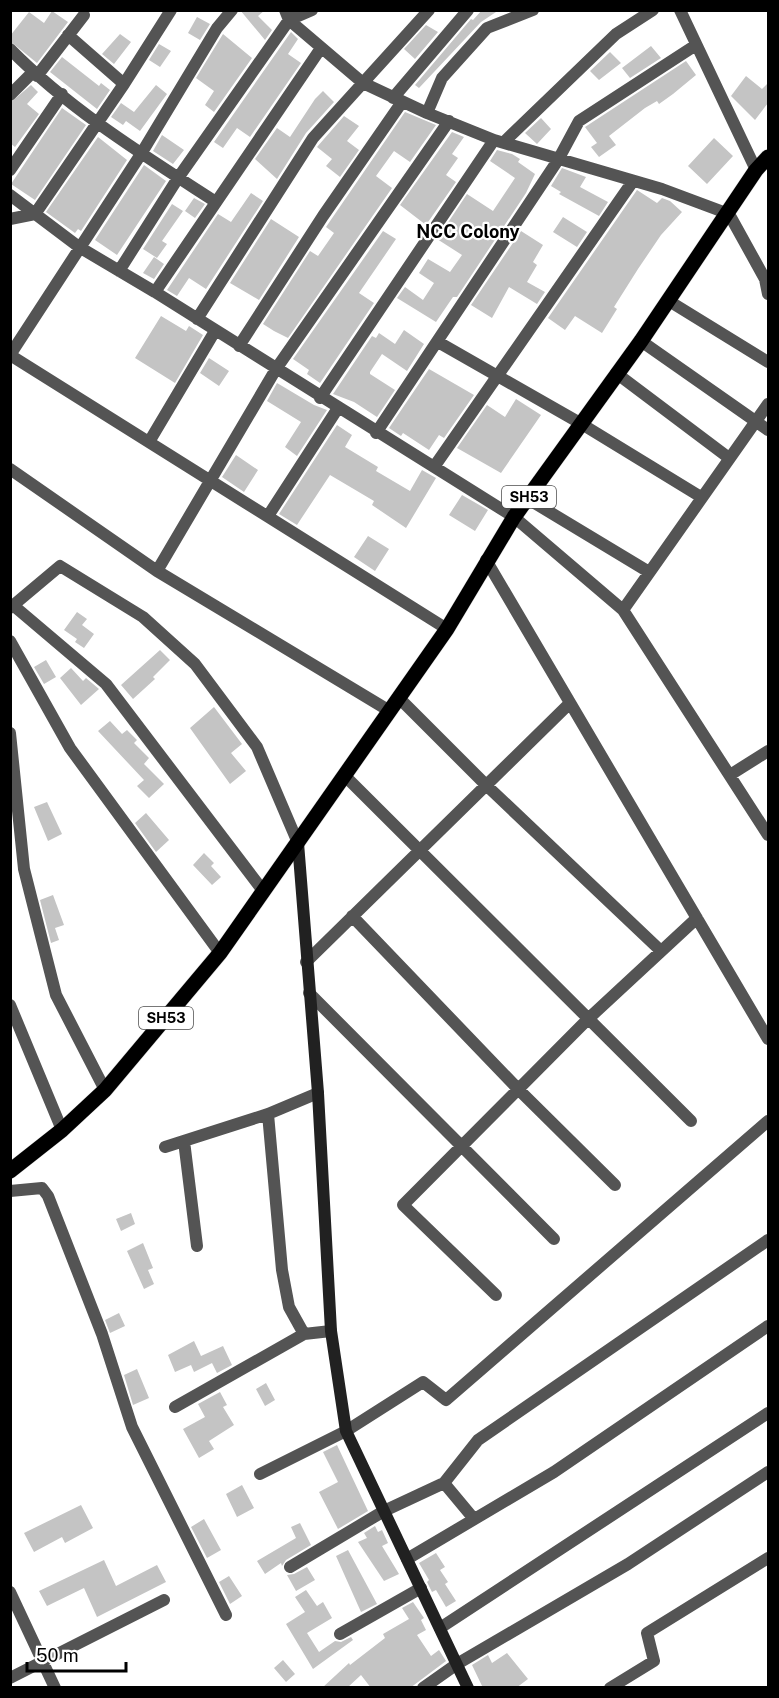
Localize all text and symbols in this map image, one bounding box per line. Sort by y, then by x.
district label: NCC Colony [416,221,520,242]
road number: SH53 [502,486,556,508]
road number: SH53 [139,1007,193,1029]
scale bar [27,1635,126,1673]
text: 50 m [36,1645,79,1666]

